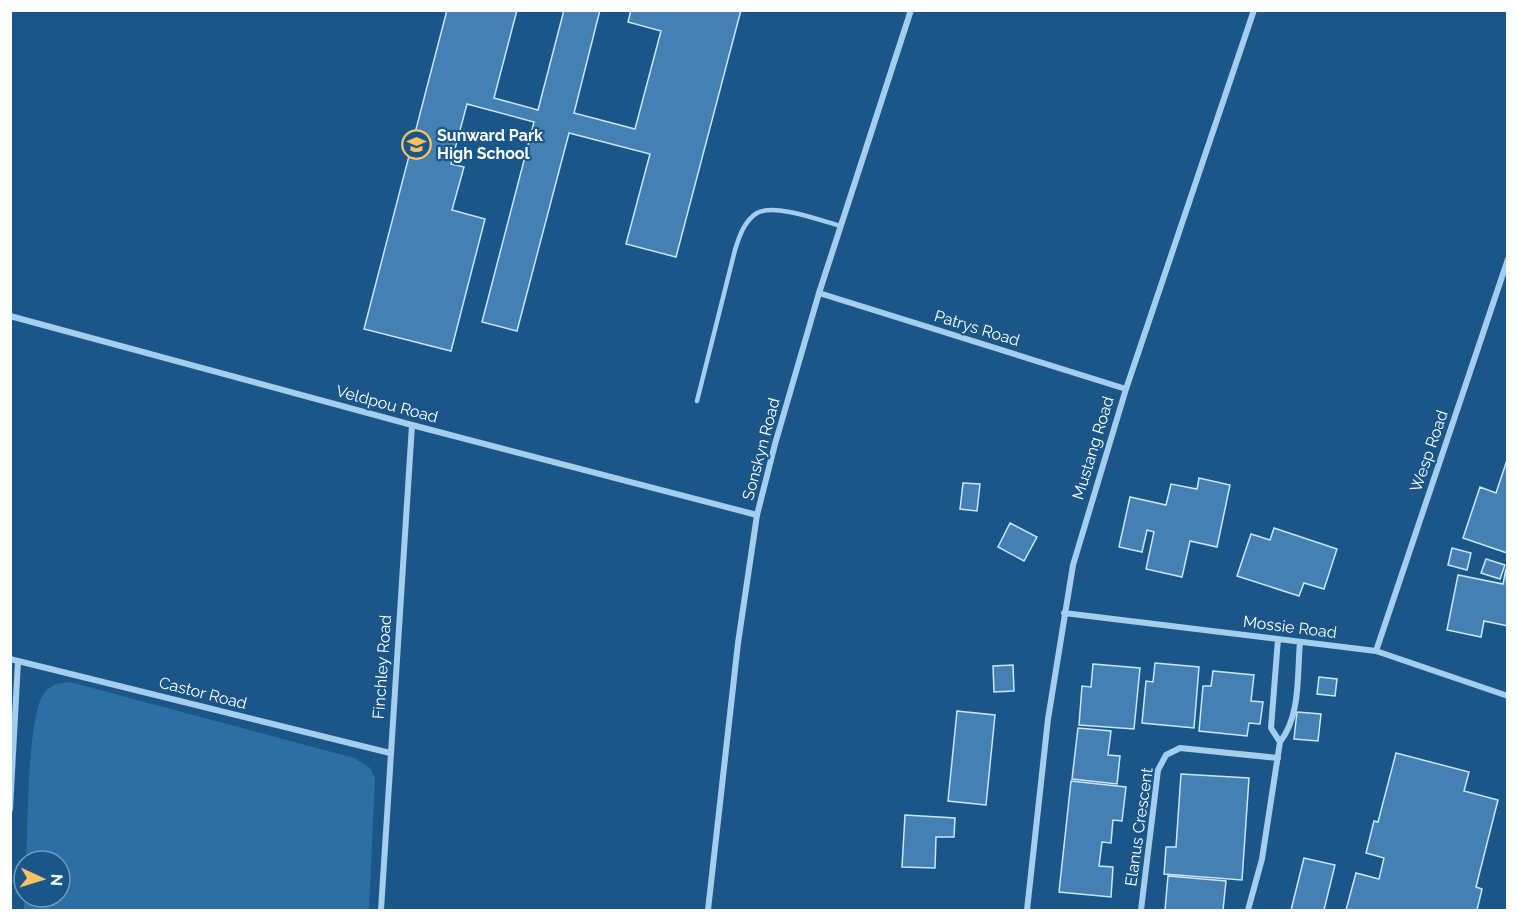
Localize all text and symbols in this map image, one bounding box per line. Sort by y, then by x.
place label: Sunward Park High School [437,126,543,163]
school or university icon: Sunward Park High School [400,128,432,160]
street label: Patrys Road [932,306,1022,350]
street label: Veldpou Road [334,381,440,427]
street label: Mustang Road [1068,394,1118,502]
street label: Sonskyn Road [738,396,784,502]
street label: Wesp Road [1406,408,1452,494]
street label: Mossie Road [1242,612,1338,642]
street label: Finchley Road [369,614,395,720]
street label: Castor Road [157,673,249,713]
street label: Elanus Crescent [1121,766,1157,888]
north arrow [12,849,72,909]
text: N [47,873,66,887]

